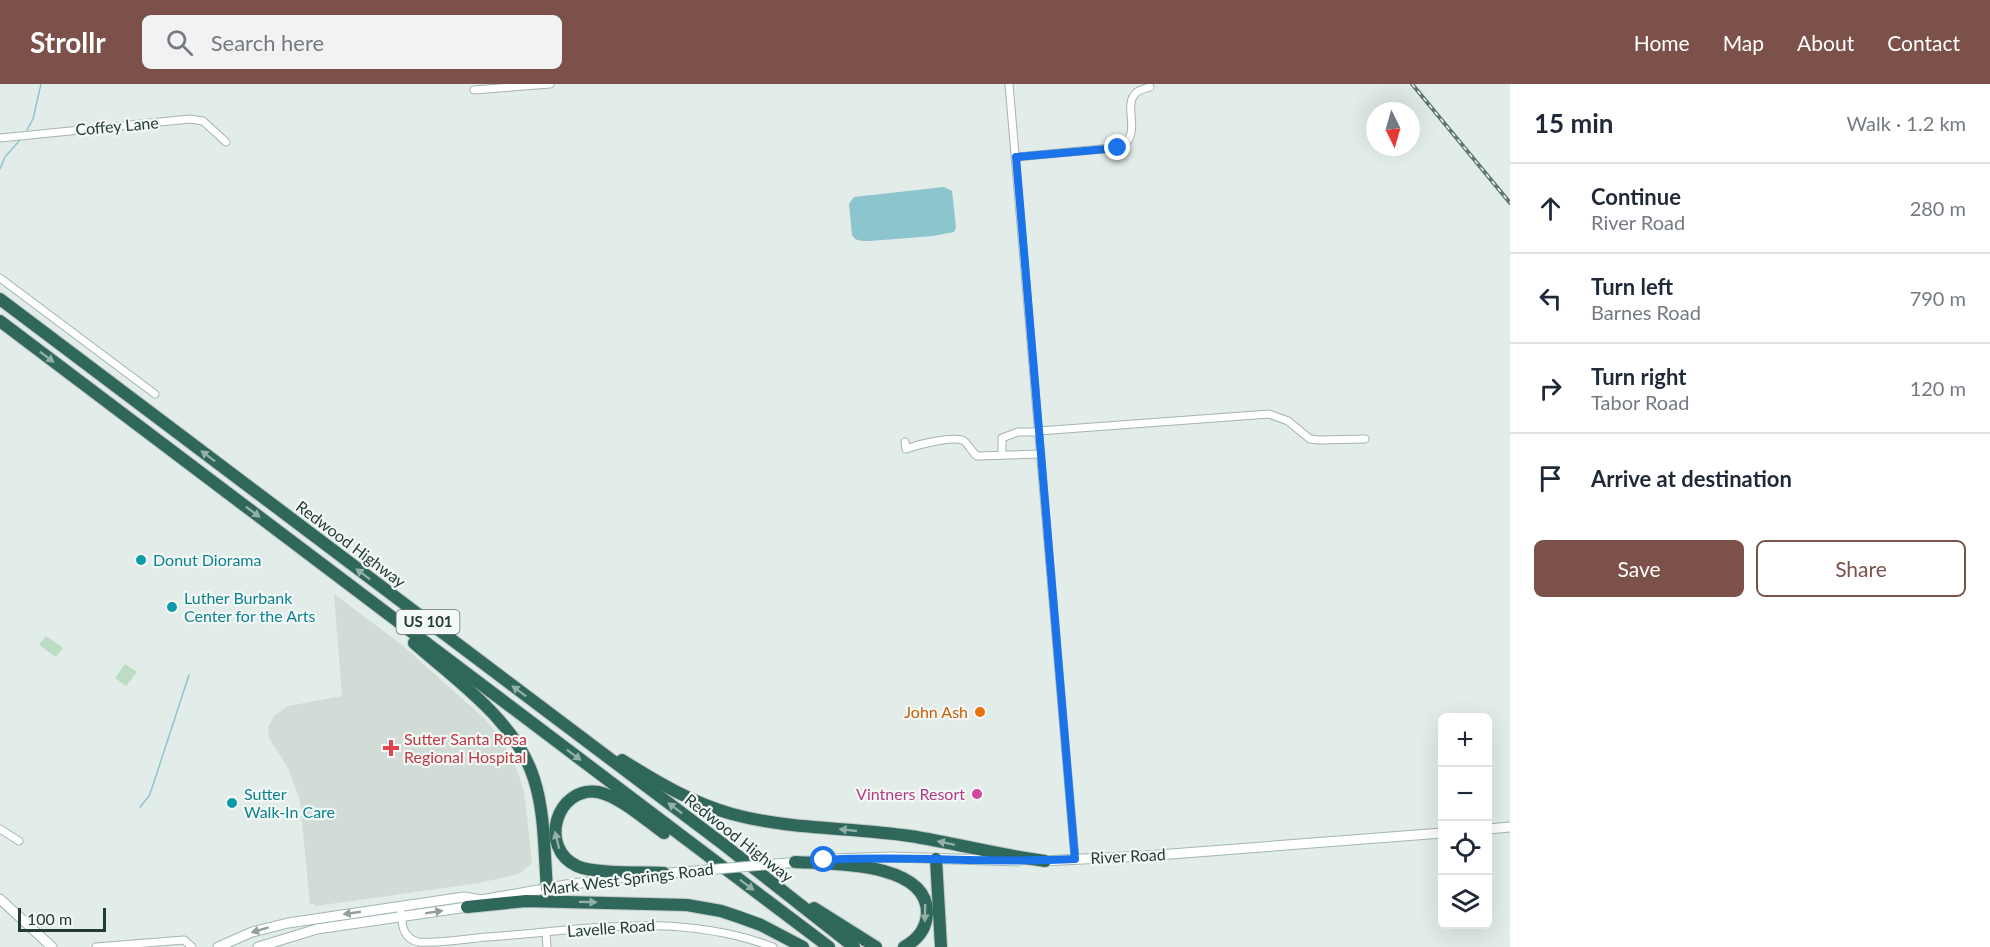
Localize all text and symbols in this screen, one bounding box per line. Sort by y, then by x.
search box [142,15,562,69]
text: Strollr [30,25,106,59]
icon: search [163,26,196,59]
text: Search here [211,29,324,56]
text: Home [1634,30,1690,55]
text: Map [1723,30,1764,55]
text: About [1797,30,1854,55]
text: Contact [1887,30,1960,55]
north arrow [1366,102,1420,156]
text: 15 min [1534,107,1614,139]
text: Walk · 1.2 km [1847,111,1966,135]
street label: Coffey Lane [75,112,159,139]
route end [1104,134,1130,160]
text: Continue [1591,183,1681,210]
icon: ahead [1534,192,1567,225]
text: 280 m [1910,196,1966,220]
text: River Road [1591,210,1685,234]
text: Turn left [1591,273,1673,300]
icon: left [1534,282,1567,315]
text: 790 m [1910,286,1966,310]
text: Barnes Road [1591,300,1701,324]
one-way arrow [39,350,54,362]
text: Turn right [1591,363,1686,390]
icon: right [1534,372,1567,405]
text: 120 m [1910,376,1966,400]
text: Tabor Road [1591,390,1689,414]
one-way arrow [200,450,216,462]
icon: arrive [1534,462,1567,495]
text: Arrive at destination [1591,465,1792,492]
street label: Redwood Highway [293,496,410,591]
one-way arrow [244,506,260,518]
button: Save [1534,540,1744,597]
button: Share [1756,540,1966,597]
place label: Donut Diorama [153,550,262,569]
marker: Donut Diorama [134,553,148,567]
one-way arrow [356,568,371,580]
place label: Luther Burbank Center for the Arts [184,588,316,625]
marker: Luther Burbank Center for the Arts [165,600,179,614]
road number: US 101 [396,610,460,634]
one-way arrow [511,685,527,697]
place label: John Ash [904,702,968,721]
marker: John Ash [973,705,987,719]
map controls [1438,713,1492,929]
button: + [1438,713,1492,767]
place label: Sutter Santa Rosa Regional Hospital [404,729,527,766]
marker: Sutter Santa Rosa Regional Hospital [382,739,400,757]
one-way arrow [566,749,582,761]
button: − [1438,767,1492,821]
place label: Sutter Walk-In Care [244,784,335,821]
place label: Vintners Resort [856,784,965,803]
marker: Vintners Resort [970,787,984,801]
street label: Redwood Highway [681,789,798,886]
marker: Sutter Walk-In Care [225,796,239,810]
one-way arrow [667,803,682,815]
button: locate [1438,821,1492,875]
one-way arrow [839,825,858,835]
one-way arrow [552,831,562,849]
one-way arrow [937,838,955,848]
street label: River Road [1090,844,1166,867]
route start [810,846,836,872]
street label: Mark West Springs Road [541,859,715,898]
button: layers [1438,875,1492,929]
one-way arrow [739,879,754,891]
one-way arrow [578,897,597,907]
one-way arrow [920,904,930,923]
scale bar [18,905,106,932]
one-way arrow [425,908,444,917]
text: 100 m [27,909,72,928]
one-way arrow [342,909,361,918]
street label: Lavelle Road [566,915,656,940]
one-way arrow [250,926,268,935]

